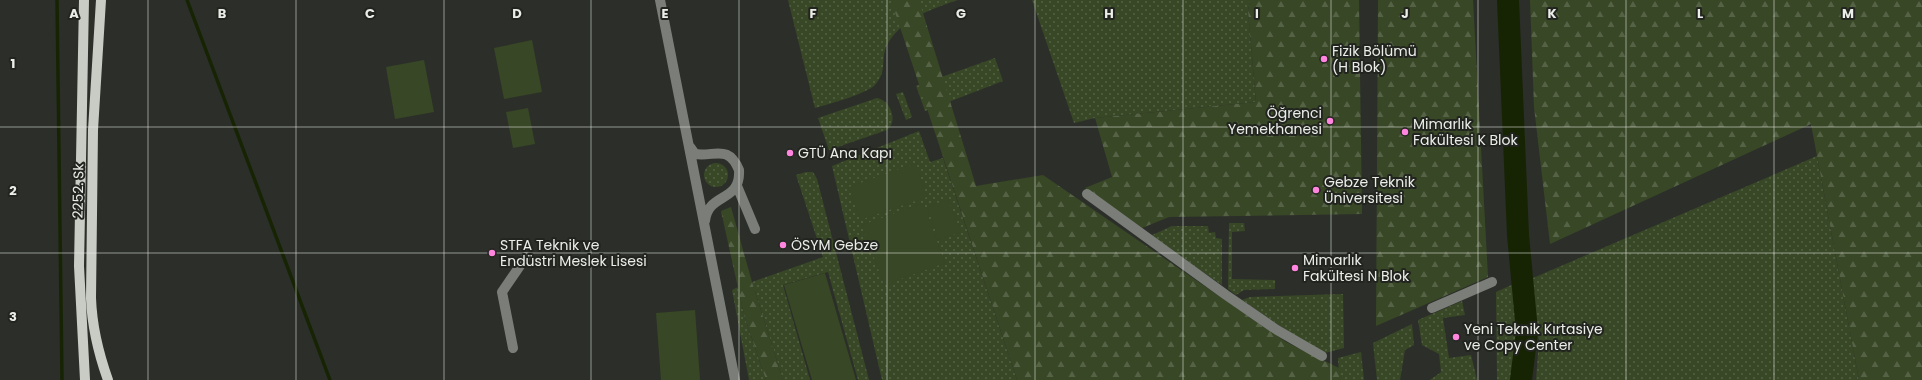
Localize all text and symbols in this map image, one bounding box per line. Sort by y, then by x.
text: A [69,4,79,23]
text: B [218,4,227,23]
text: C [365,4,375,23]
text: D [512,4,522,23]
text: E [661,4,669,23]
text: F [809,4,817,23]
text: G [956,4,966,23]
text: H [1104,4,1114,23]
text: I [1255,4,1259,23]
text: J [1401,4,1409,23]
text: K [1547,4,1557,23]
text: L [1697,4,1703,23]
text: M [1842,4,1854,23]
place label: Fizik Bölümü (H Blok) [1332,41,1417,77]
text: 1 [11,54,15,73]
marker: Fizik Bölümü (H Blok) [1319,54,1329,64]
place label: Öğrenci Yemekhanesi [1228,103,1322,139]
place label: Mimarlık Fakültesi K Blok [1413,114,1519,150]
marker: Öğrenci Yemekhanesi [1325,116,1335,126]
marker: Mimarlık Fakültesi K Blok [1400,127,1410,137]
place label: GTÜ Ana Kapı [798,143,892,163]
marker: GTÜ Ana Kapı [785,148,795,158]
street label: 2252. Sk [68,163,88,219]
place label: Gebze Teknik Üniversitesi [1324,172,1416,208]
text: 2 [9,181,17,200]
marker: Gebze Teknik Üniversitesi [1311,185,1321,195]
place label: STFA Teknik ve Endüstri Meslek Lisesi [500,235,647,271]
place label: ÖSYM Gebze [791,235,879,255]
marker: ÖSYM Gebze [778,240,788,250]
marker: STFA Teknik ve Endüstri Meslek Lisesi [487,248,497,258]
place label: Mimarlık Fakültesi N Blok [1303,250,1410,286]
marker: Mimarlık Fakültesi N Blok [1290,263,1300,273]
text: 3 [9,307,17,326]
place label: Yeni Teknik Kırtasiye ve Copy Center [1464,319,1603,355]
marker: Yeni Teknik Kırtasiye ve Copy Center [1451,332,1461,342]

